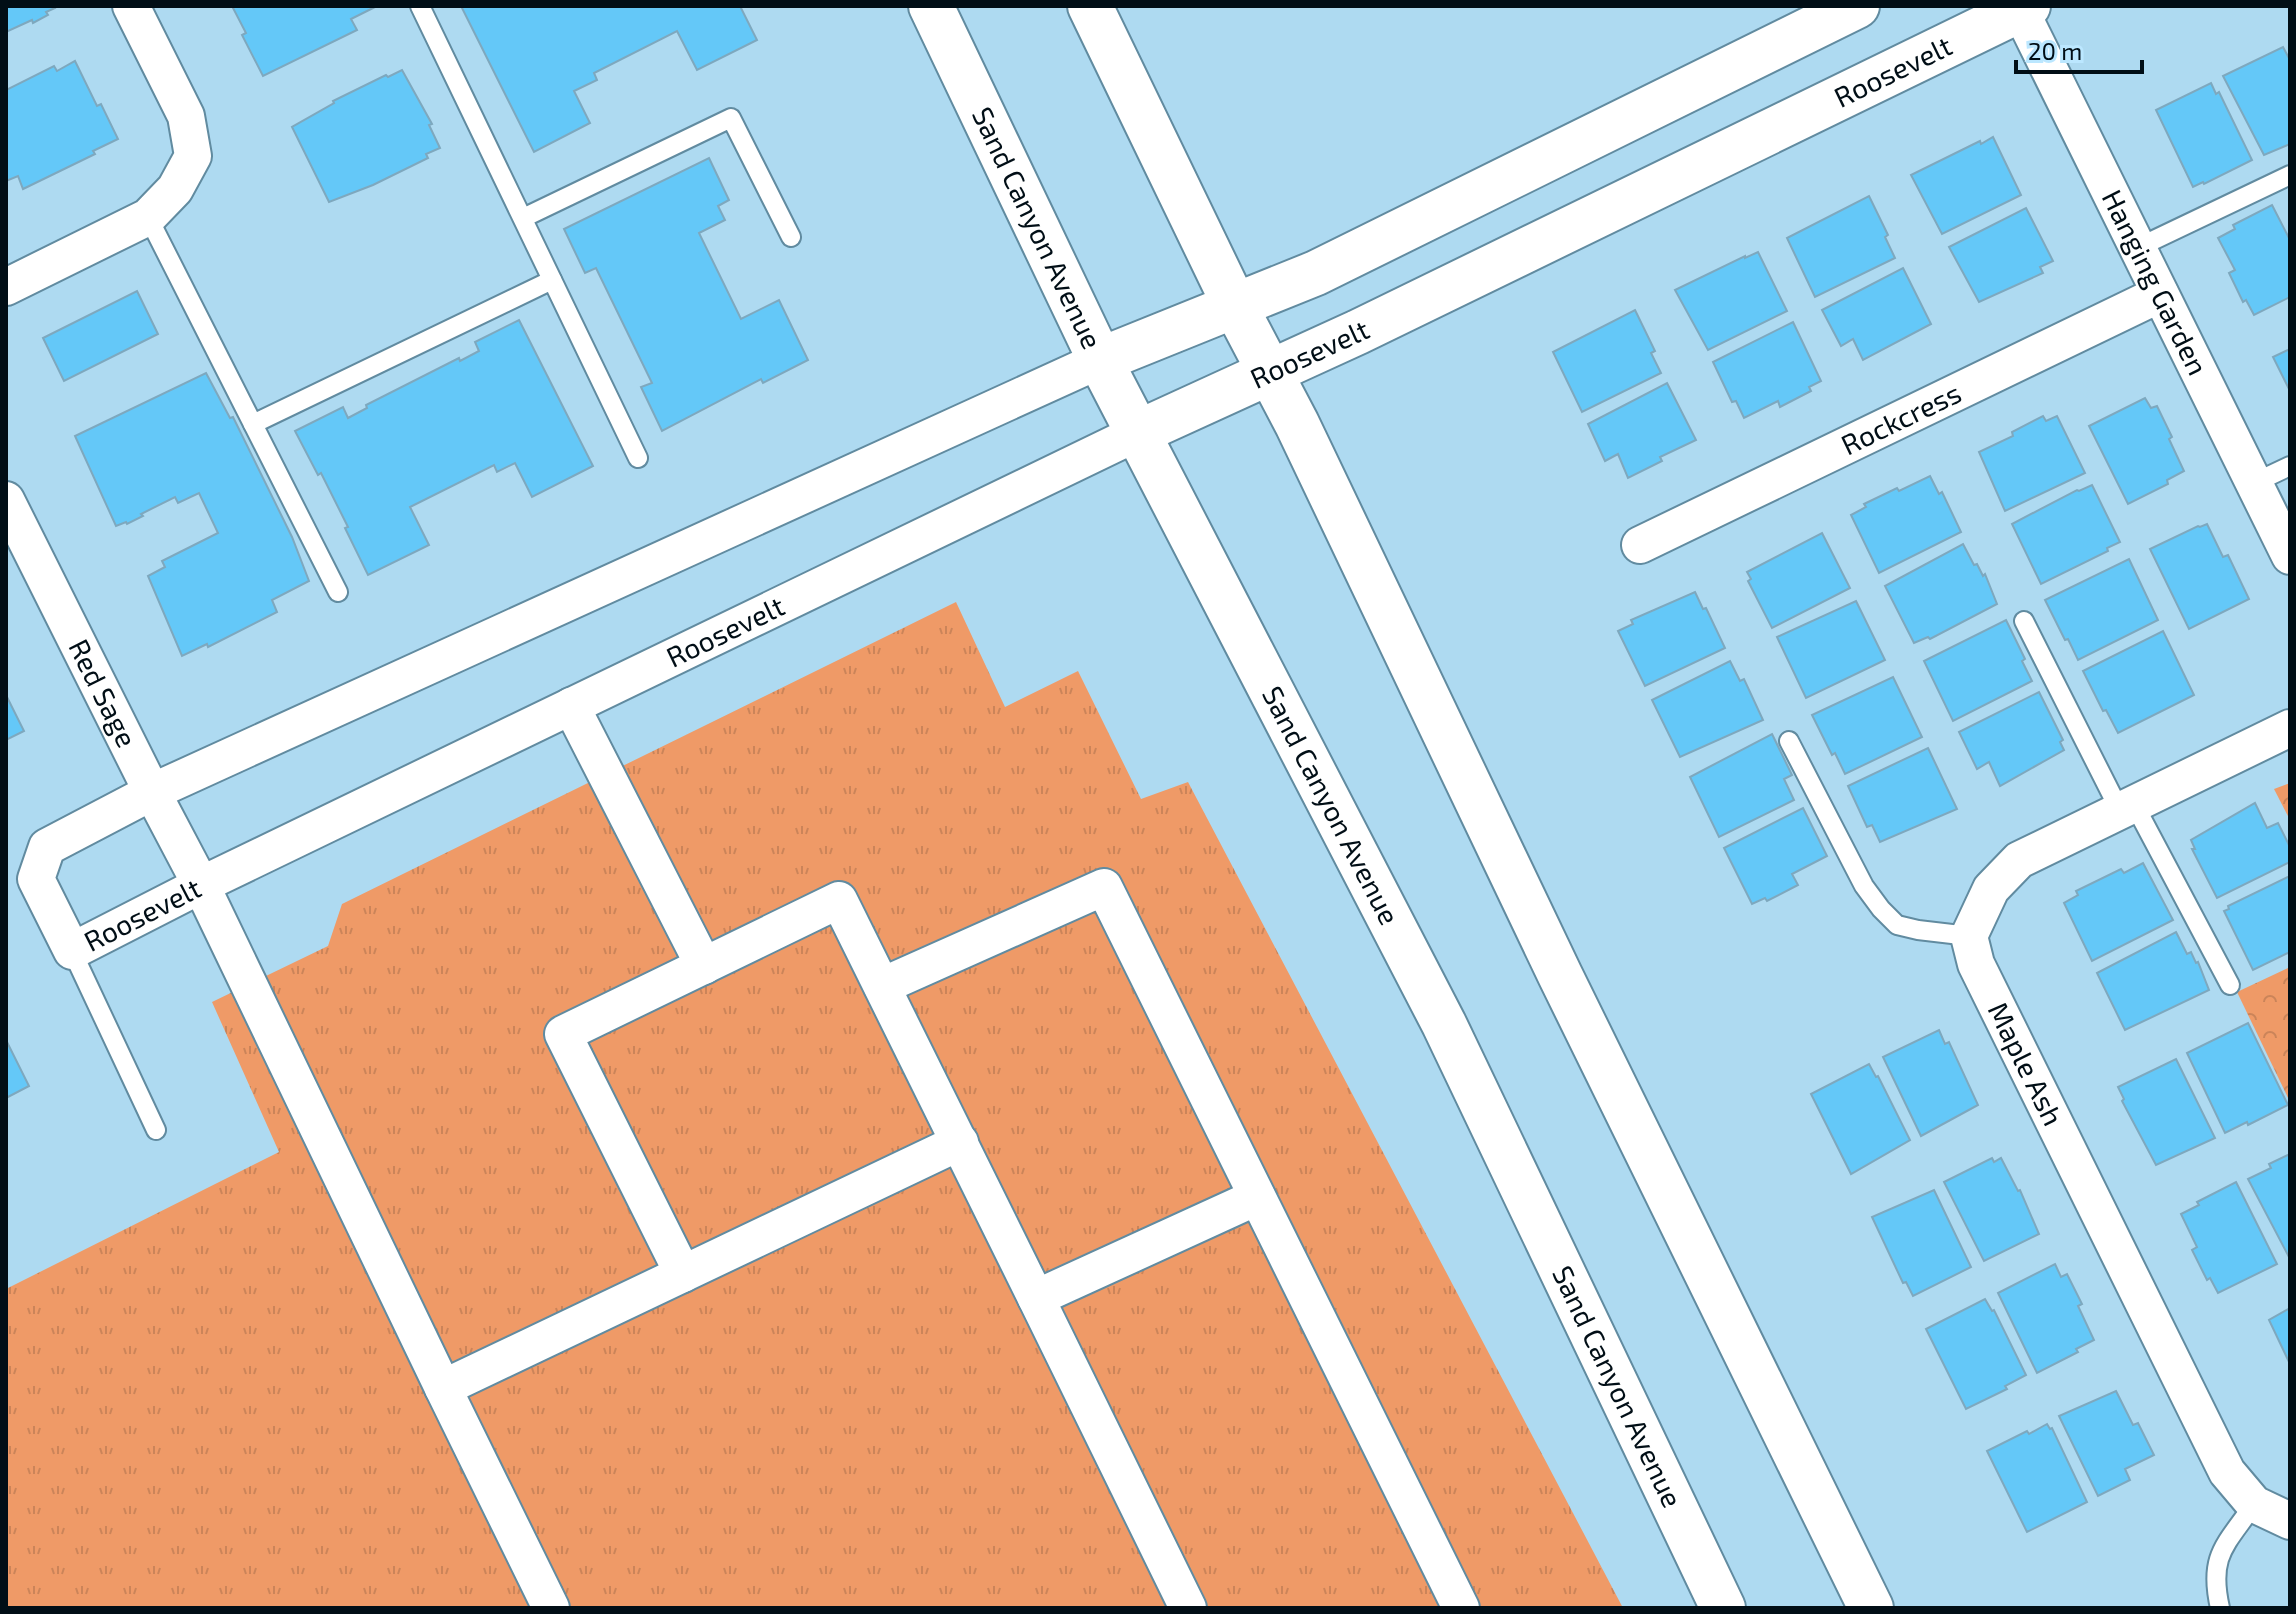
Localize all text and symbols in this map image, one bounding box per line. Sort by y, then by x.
scale bar [2016,24,2142,74]
street label: Roosevelt [1828,28,1957,114]
text: 20 m [2028,36,2082,65]
street label: Sand Canyon Avenue [966,101,1110,354]
street label: Hanging Garden [2096,184,2216,380]
street label: Roosevelt [1245,311,1374,395]
street label: Rockcress [1835,375,1966,461]
street label: Roosevelt [661,588,789,674]
street label: Red Sage [62,633,145,752]
street label: Sand Canyon Avenue [1256,680,1407,930]
street label: Roosevelt [78,870,206,958]
street label: Maple Ash [1982,996,2071,1131]
street label: Sand Canyon Avenue [1546,1260,1690,1512]

